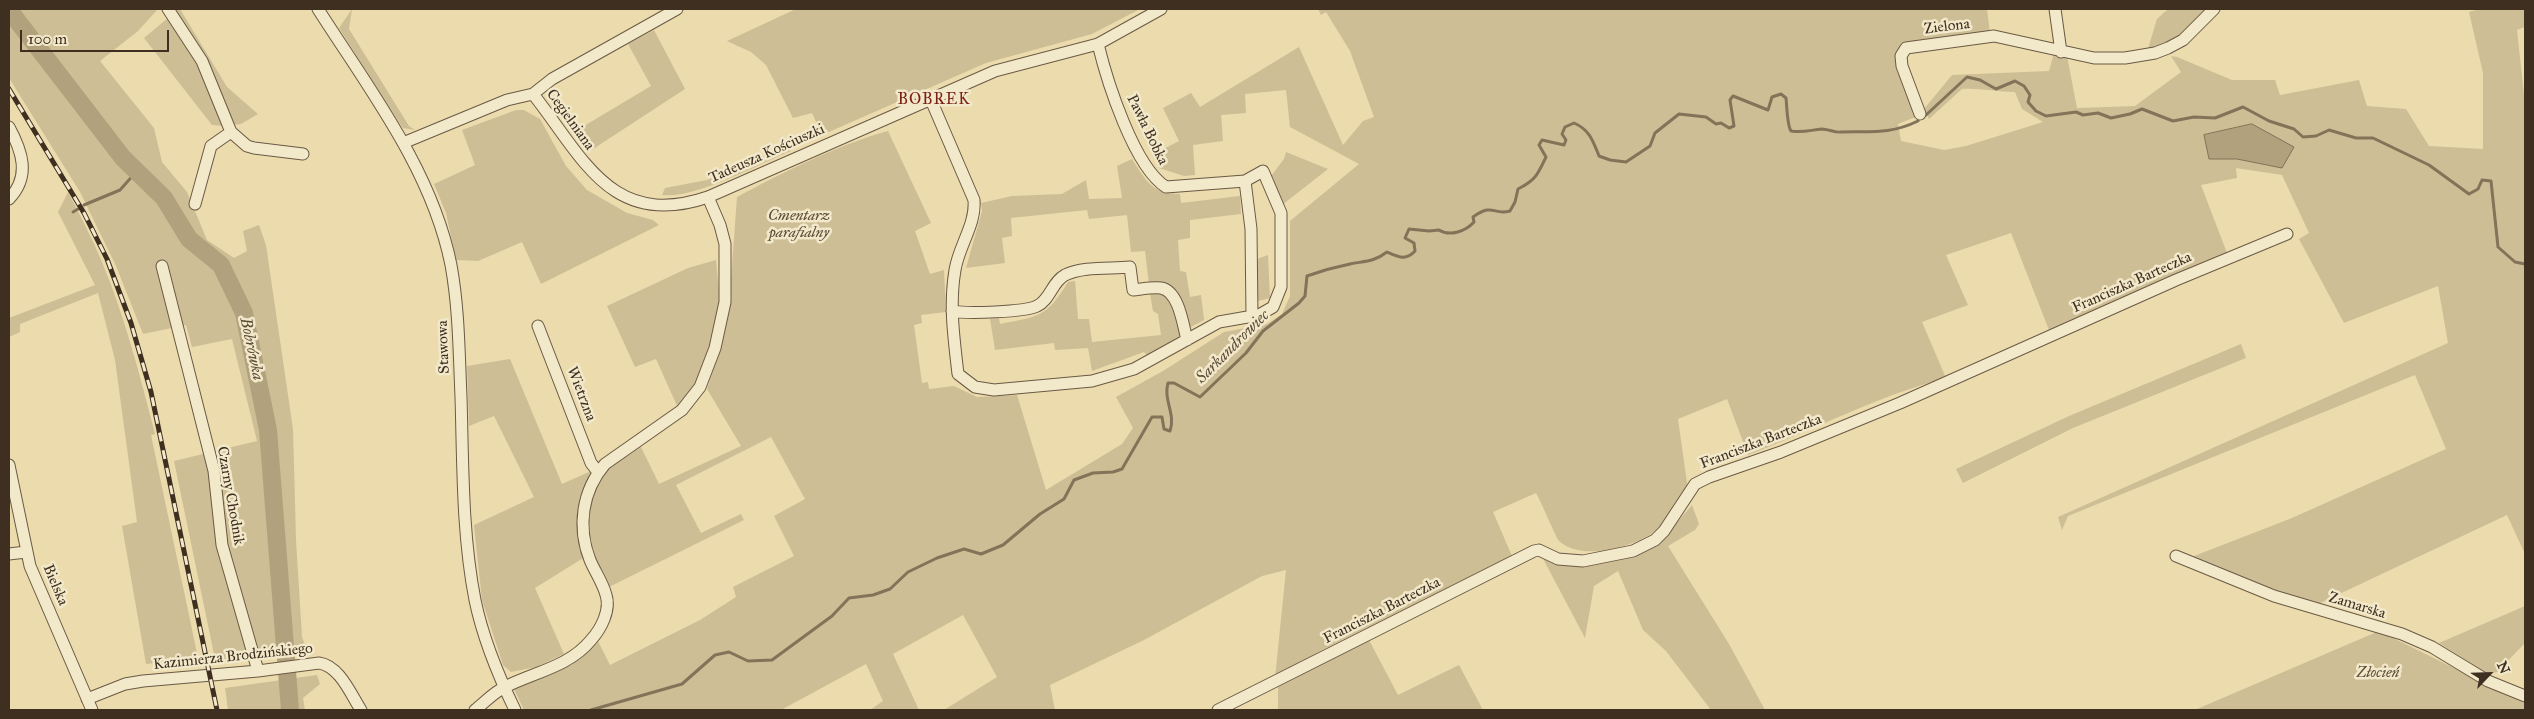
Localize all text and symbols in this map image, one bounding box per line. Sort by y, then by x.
street label: Zielona [1923,15,1971,39]
scale bar [22,20,171,52]
text: 100 m [28,30,67,48]
street label: Cegielniana [542,86,598,154]
district label: BOBREK [897,90,971,110]
street label: Pawła Bobka [1122,92,1172,168]
street label: Tadeusza Kościuszki [706,120,828,188]
park label: Cmentarz parafialny [768,207,830,242]
street label: Franciszka Barteczka [2069,249,2195,317]
water label: Sarkandrowiec [1192,306,1274,388]
water label: Bobrówka [235,316,267,382]
street label: Stawowa [434,320,454,374]
street label: Wietrzna [562,364,600,424]
street label: Franciszka Barteczka [1698,410,1824,474]
street label: Czarny Chodnik [212,445,248,547]
street label: Bielska [38,562,72,608]
street label: Franciszka Barteczka [1320,574,1444,648]
street label: Zamarska [2326,589,2388,623]
street label: Kazimierza Brodzińskiego [152,640,314,674]
north arrow [2464,649,2514,699]
text: N [2493,659,2513,677]
park label: Złocień [2357,664,2399,682]

